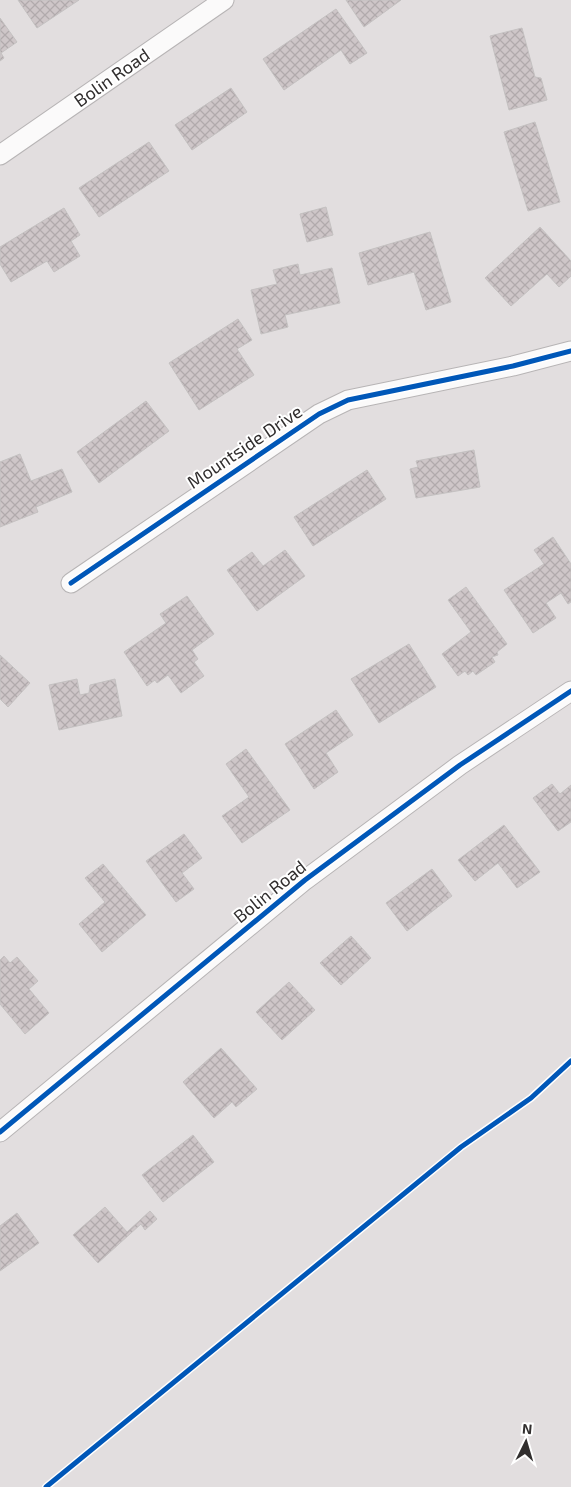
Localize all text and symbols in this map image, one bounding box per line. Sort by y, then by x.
street label: Bolin Road [69,43,153,111]
street label: Mountside Drive [183,400,306,493]
street label: Bolin Road [229,855,310,927]
north arrow [501,1417,551,1467]
text: N [521,1420,533,1437]

